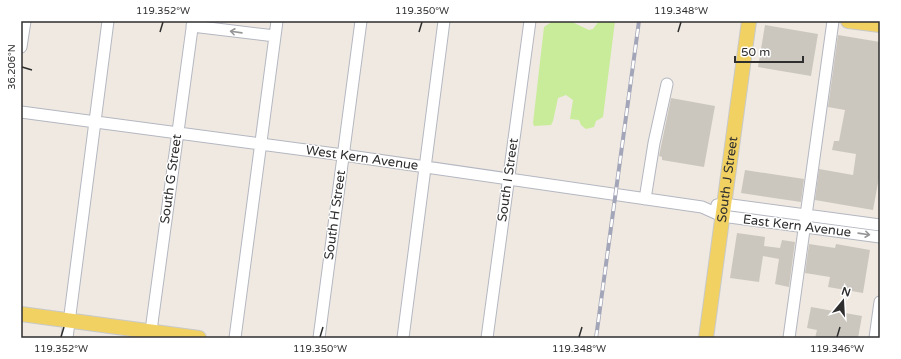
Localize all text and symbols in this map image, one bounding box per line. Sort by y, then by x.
text: 119.352°W [136,5,190,17]
text: 119.350°W [395,5,449,17]
text: 119.348°W [654,5,708,17]
one-way arrow [230,28,243,36]
scale bar [735,38,803,64]
text: 36.206°N [6,44,18,90]
text: 50 m [741,45,770,59]
street label: South G Street [157,133,185,225]
street label: South J Street [714,135,741,224]
street label: South I Street [494,137,522,223]
street label: West Kern Avenue [305,142,419,174]
street label: South H Street [321,169,349,261]
street label: East Kern Avenue [742,211,852,241]
one-way arrow [858,230,871,238]
north arrow [823,281,863,321]
text: N [840,284,852,300]
text: 119.352°W [34,343,88,355]
text: 119.350°W [293,343,347,355]
text: 119.348°W [552,343,606,355]
text: 119.346°W [810,343,864,355]

